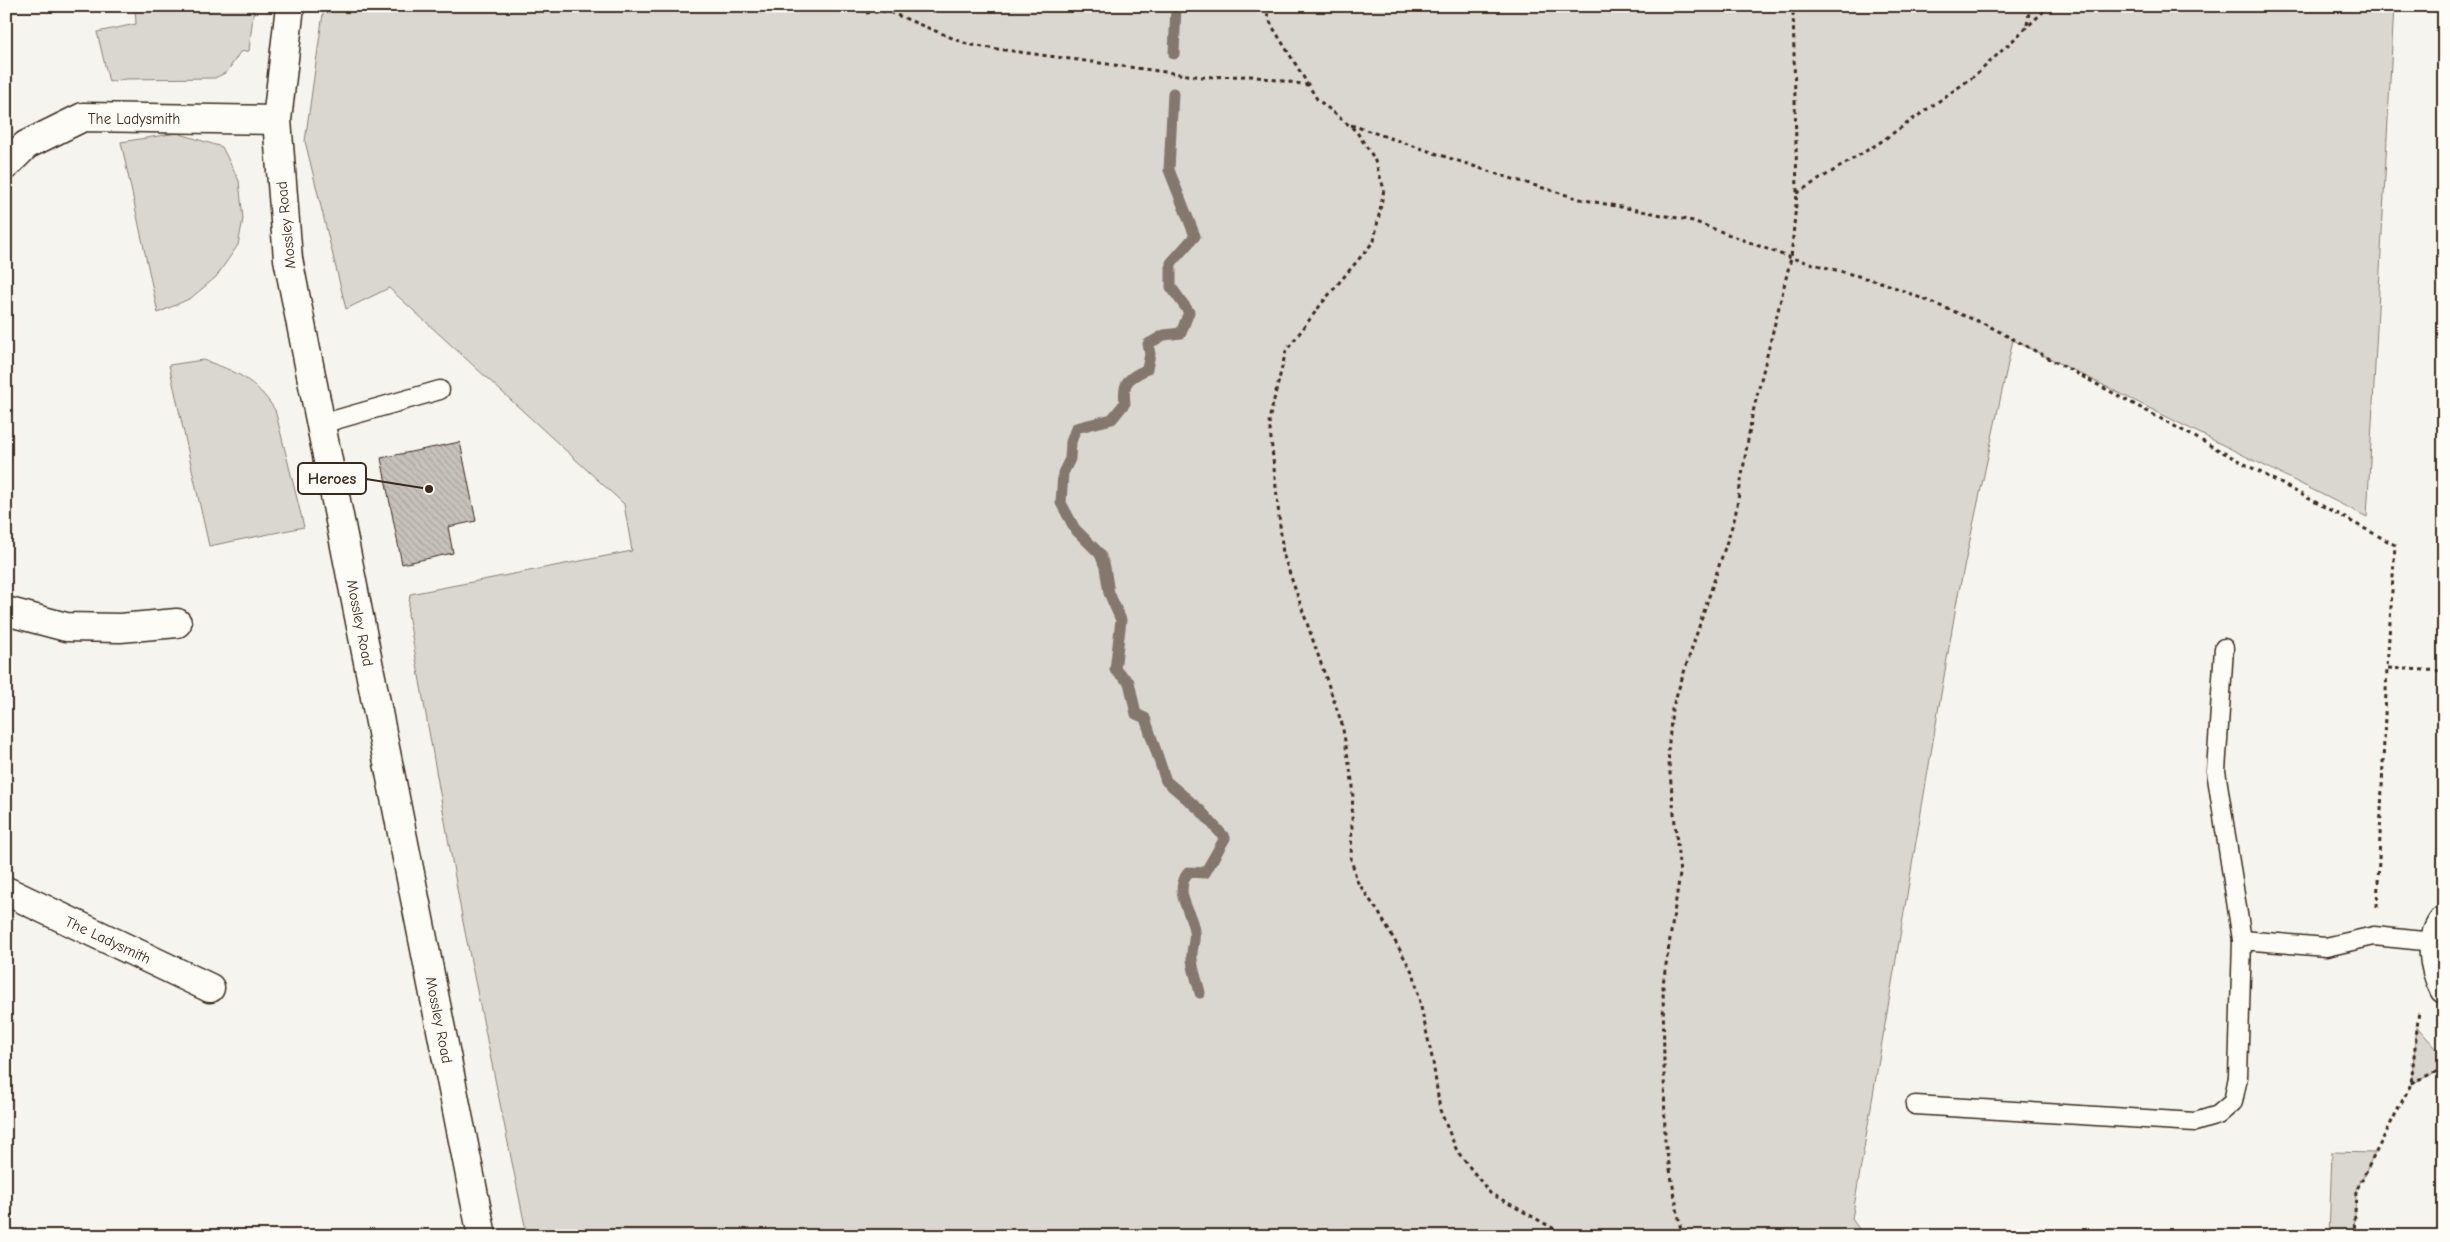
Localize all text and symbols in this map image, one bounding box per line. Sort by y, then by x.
street label: The Ladysmith [88,110,180,128]
street label: Mossley Road [272,180,300,270]
callout: Heroes [298,463,366,494]
text: Heroes [308,470,356,488]
street label: Mossley Road [343,578,377,668]
street label: The Ladysmith [62,912,154,968]
street label: Mossley Road [422,975,456,1065]

